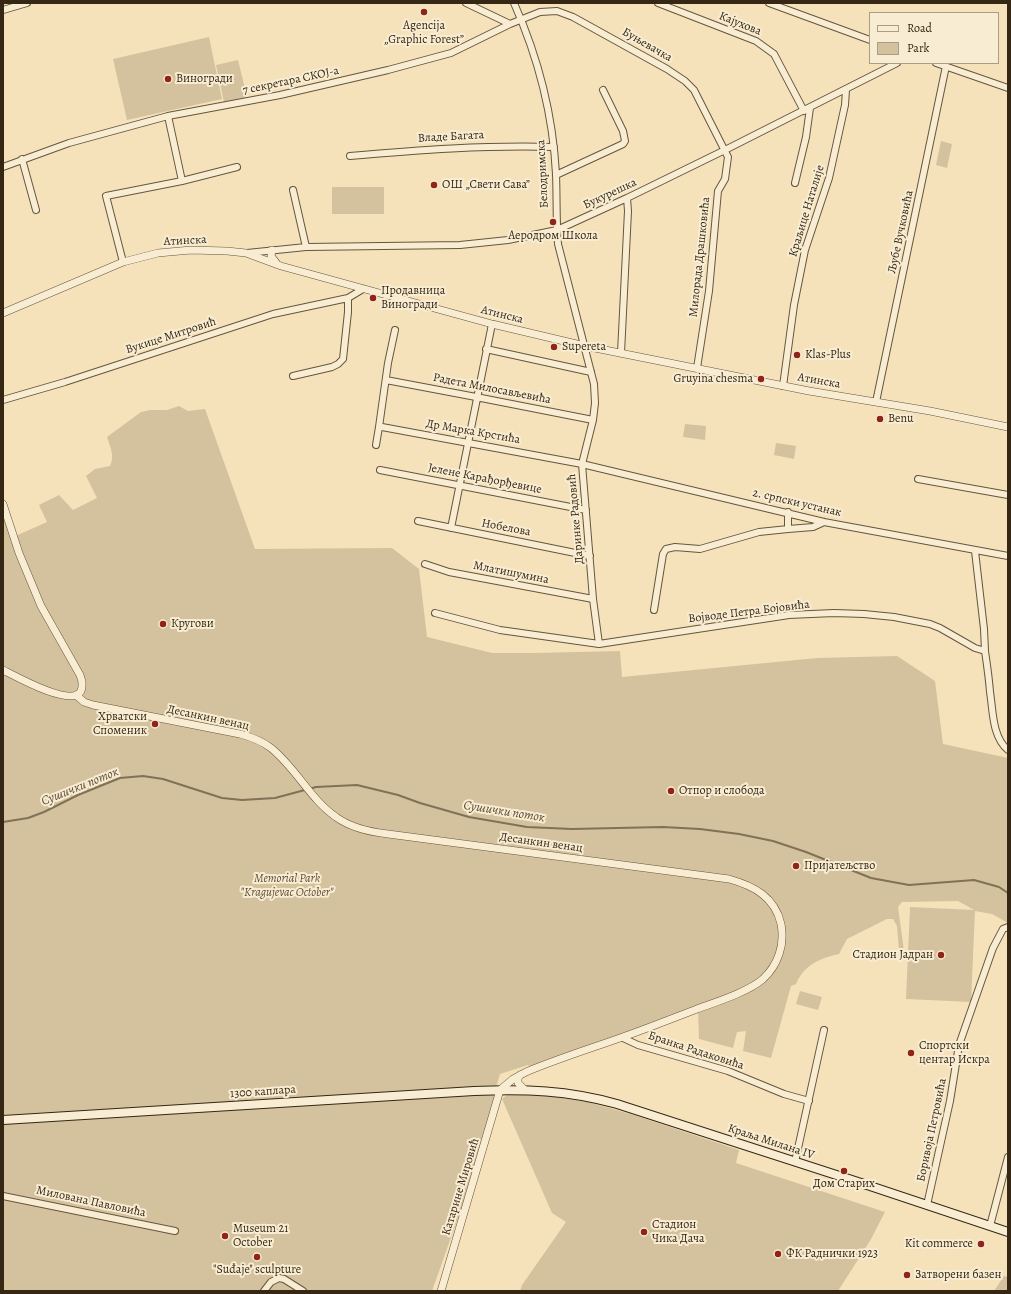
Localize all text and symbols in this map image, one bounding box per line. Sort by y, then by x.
marker: Agencija „Graphic Forest” [419,7,429,17]
street label: Кајухова [717,9,763,39]
legend [869,12,999,64]
place label: Agencija „Graphic Forest” [384,19,464,47]
text: Road [907,20,932,36]
street label: Буњевачка [619,25,675,65]
text: Park [907,40,930,56]
street label: 7 секретара СКОЈ-а [242,64,340,98]
place label: Виногради [176,72,233,86]
marker: Виногради [163,74,173,84]
street label: Владе Багата [417,128,485,146]
street label: Белодримска [534,139,552,209]
street label: Краљице Наталије [786,163,828,259]
street label: Букурешка [581,175,639,213]
place label: ОШ „Свети Сава” [442,178,530,192]
marker: ОШ „Свети Сава” [429,180,439,190]
street label: Љубе Вучковића [885,189,917,275]
street label: Милорада Драшковића [687,196,713,318]
marker: Аеродром Школа [548,217,558,227]
place label: Аеродром Школа [508,229,598,243]
street label: Атинска [163,233,207,249]
place label: Продавница Виногради [381,284,445,312]
marker: Продавница Виногради [368,293,378,303]
street label: Атинска [479,303,525,327]
street label: Вукице Митровић [124,315,218,357]
place label: Supereta [562,340,606,354]
marker: Supereta [549,342,559,352]
place label: Klas-Plus [805,348,851,362]
marker: Klas-Plus [792,350,802,360]
street label: Радета Милосављевића [432,370,552,408]
street label: Атинска [797,370,841,392]
place label: Gruyina chesma [674,372,753,386]
marker: Gruyina chesma [756,374,766,384]
place label: Benu [888,412,913,426]
marker: Benu [875,414,885,424]
street label: Др Марка Крстића [425,417,521,447]
street label: Јелене Карађорђевице [427,461,543,497]
street label: Даринке Радовић [565,473,587,565]
street label: 2. српски устанак [751,486,843,520]
street label: Нобелова [480,516,532,540]
street label: Млатишумина [472,559,550,587]
street label: Војводе Петра Бојовића [688,597,810,627]
place label: Кругови [171,617,214,631]
marker: Кругови [158,619,168,629]
street label: Десанкин венац [166,702,250,734]
place label: Хрватски Споменик [93,710,147,738]
marker: Хрватски Споменик [150,719,160,729]
water label: Сушички поток [39,764,121,810]
place label: Отпор и слобода [679,784,765,798]
marker: Отпор и слобода [666,786,676,796]
water label: Сушички поток [462,798,546,826]
street label: Десанкин венац [499,830,583,856]
place label: Пријатељство [804,859,875,873]
marker: Пријатељство [791,861,801,871]
park label: Memorial Park "Kragujevac October" [240,872,334,900]
place label: Стадион Јадран [852,948,933,962]
marker: Стадион Јадран [936,950,946,960]
street label: Бранка Радаковића [646,1029,746,1073]
place label: Спортски центар Искра [919,1039,990,1067]
marker: Спортски центар Искра [906,1048,916,1058]
street label: Боривоја Петровића [914,1077,950,1183]
street label: 1300 каплара [230,1083,296,1101]
street label: Краља Милана IV [726,1121,816,1163]
street label: Катарине Мировић [439,1137,483,1237]
marker: Дом Старих [839,1166,849,1176]
place label: Дом Старих [813,1177,875,1191]
street label: Милована Павловића [35,1183,147,1221]
place label: Стадион Чика Дача [652,1218,704,1246]
place label: Museum 21 October [233,1222,288,1250]
marker: Стадион Чика Дача [639,1227,649,1237]
marker: Museum 21 October [220,1231,230,1241]
place label: Kit commerce [905,1237,973,1251]
marker: Kit commerce [976,1239,986,1249]
place label: ФК Раднички 1923 [786,1247,878,1261]
marker: ФК Раднички 1923 [773,1249,783,1259]
marker: "Suđaje" sculpture [252,1252,262,1262]
place label: "Suđaje" sculpture [213,1263,301,1277]
place label: Затворени базен [915,1268,1002,1282]
marker: Затворени базен [902,1270,912,1280]

